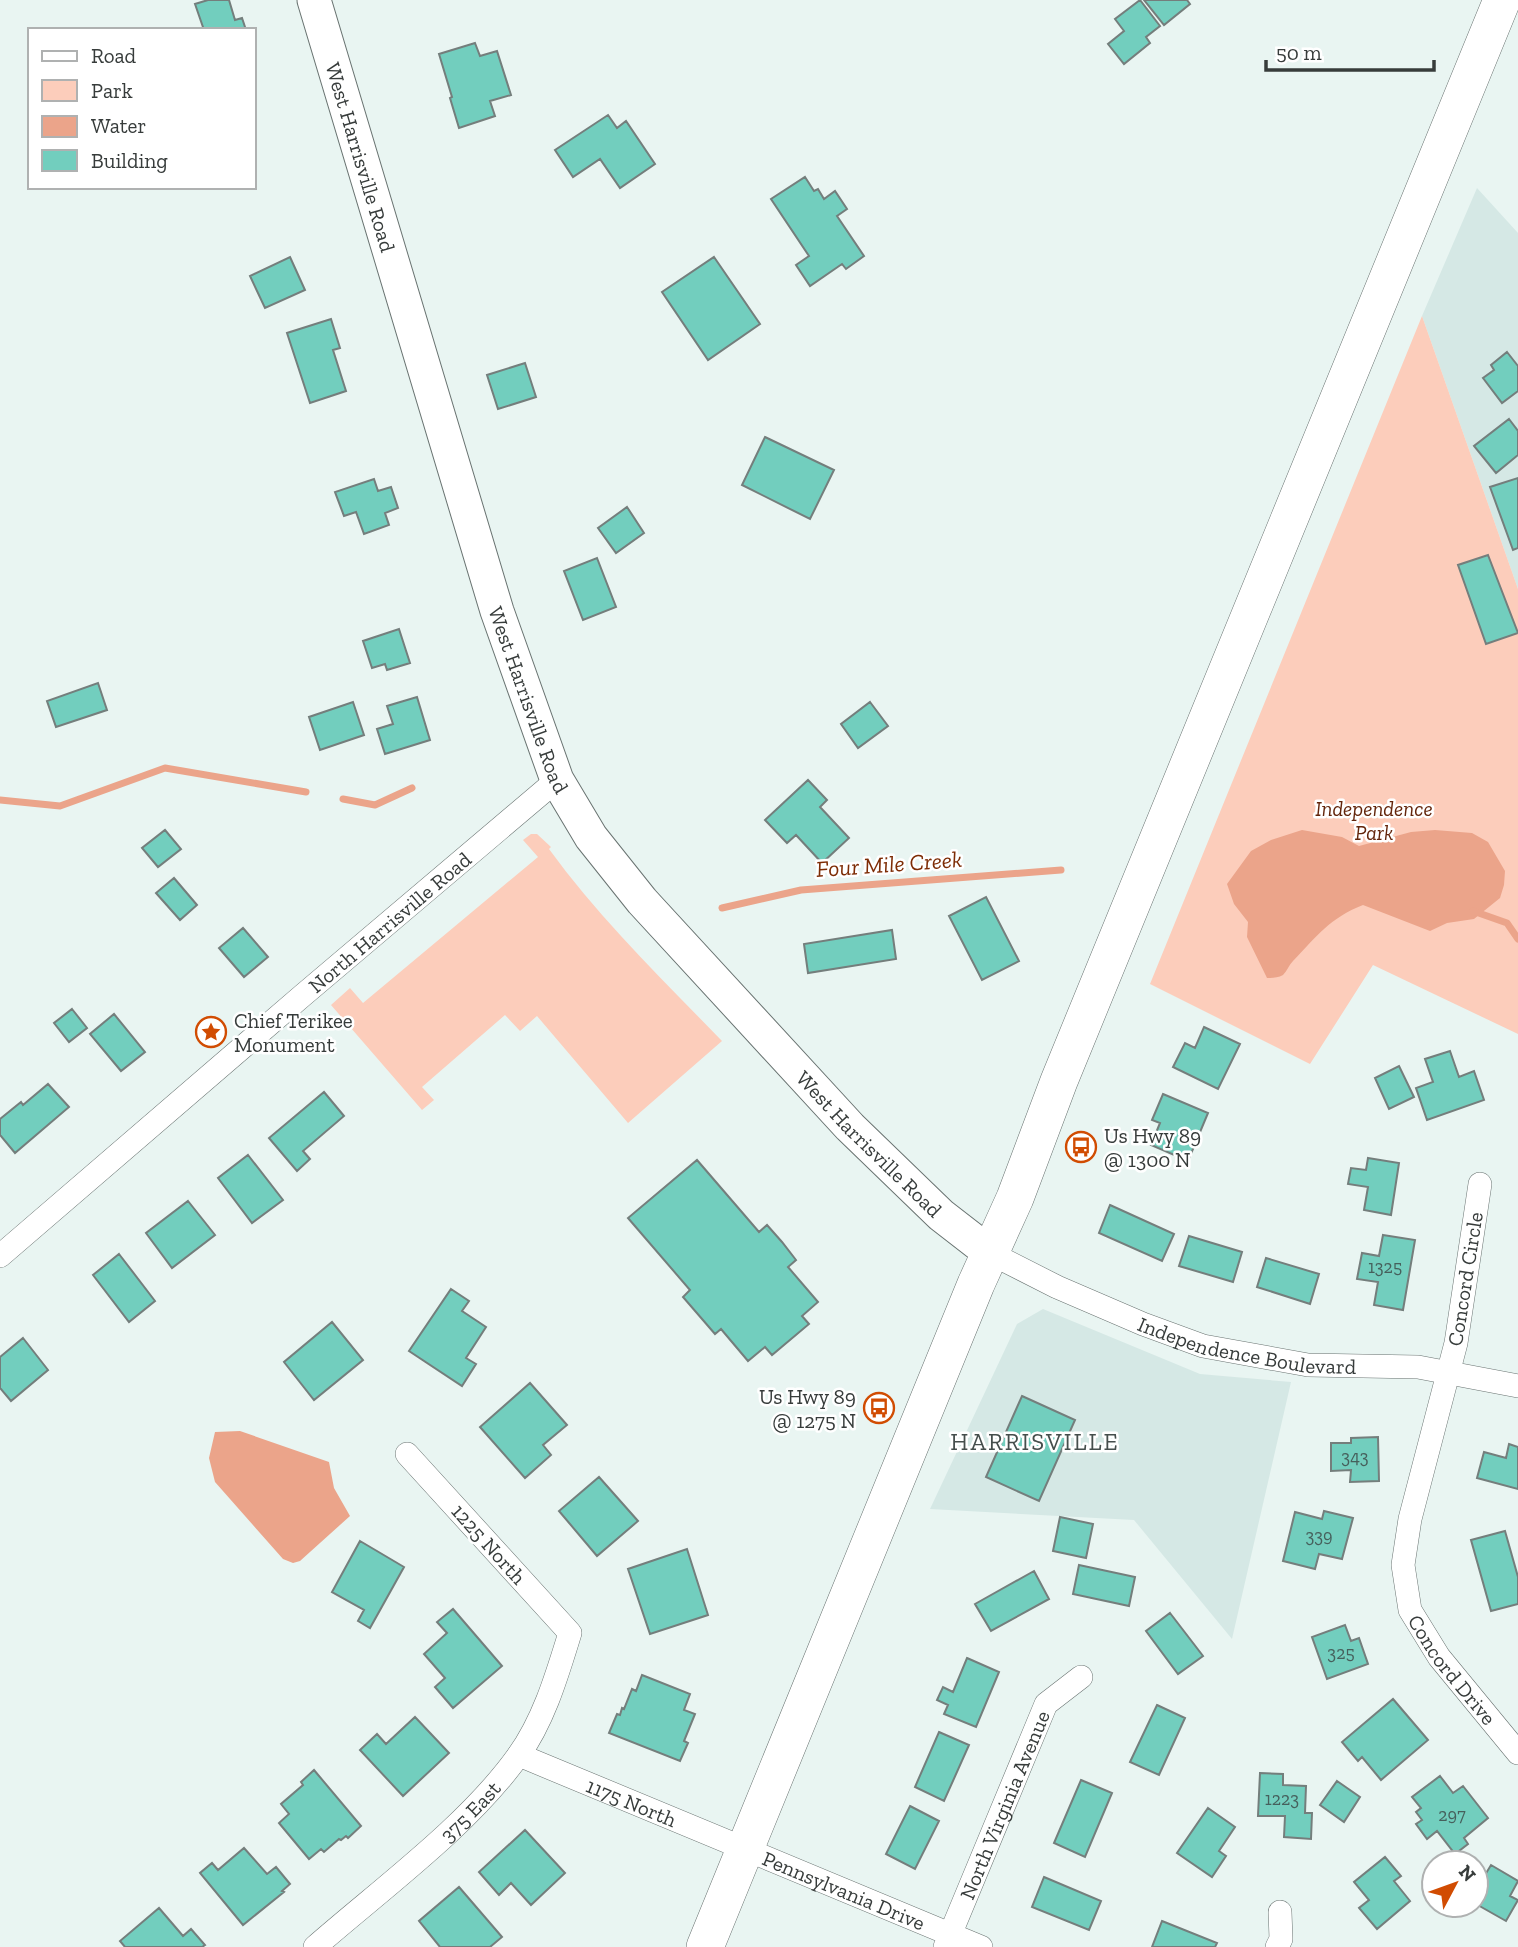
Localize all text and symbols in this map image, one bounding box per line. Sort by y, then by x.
legend [28,28,256,189]
scale bar [1266,28,1434,72]
text: 50 m [1276,40,1322,65]
text: Road [91,43,137,68]
street label: West Harrisville Road [321,59,401,255]
text: Park [91,78,133,103]
text: Water [91,113,146,138]
text: Building [91,148,168,173]
street label: West Harrisville Road [484,603,575,798]
park label: Independence Park [1315,796,1433,845]
water label: Four Mile Creek [815,845,963,883]
street label: North Harrisville Road [303,846,476,998]
place label: Chief Terikee Monument [234,1008,353,1057]
place icon: Chief Terikee Monument [194,1015,228,1049]
street label: West Harrisville Road [792,1065,948,1222]
place label: Us Hwy 89 @ 1300 N [1104,1123,1201,1172]
bus stop icon: Us Hwy 89 @ 1300 N [1064,1130,1098,1164]
street label: Concord Circle [1442,1210,1488,1348]
house number: 1325 [1368,1256,1402,1278]
street label: Independence Boulevard [1134,1311,1357,1378]
place label: Us Hwy 89 @ 1275 N [759,1384,856,1433]
bus stop icon: Us Hwy 89 @ 1275 N [862,1391,896,1425]
district label: HARRISVILLE [950,1427,1120,1456]
house number: 343 [1341,1446,1369,1468]
street label: 1225 North [446,1499,532,1589]
house number: 339 [1305,1525,1333,1547]
street label: Concord Drive [1403,1610,1502,1730]
house number: 325 [1327,1642,1355,1664]
street label: North Virginia Avenue [954,1707,1055,1903]
street label: 1175 North [583,1772,681,1832]
street label: 375 East [435,1776,505,1847]
house number: 1223 [1265,1788,1299,1810]
house number: 297 [1438,1804,1466,1826]
street label: Pennsylvania Drive [759,1845,929,1935]
north arrow [1420,1849,1490,1919]
text: N [1454,1860,1481,1886]

